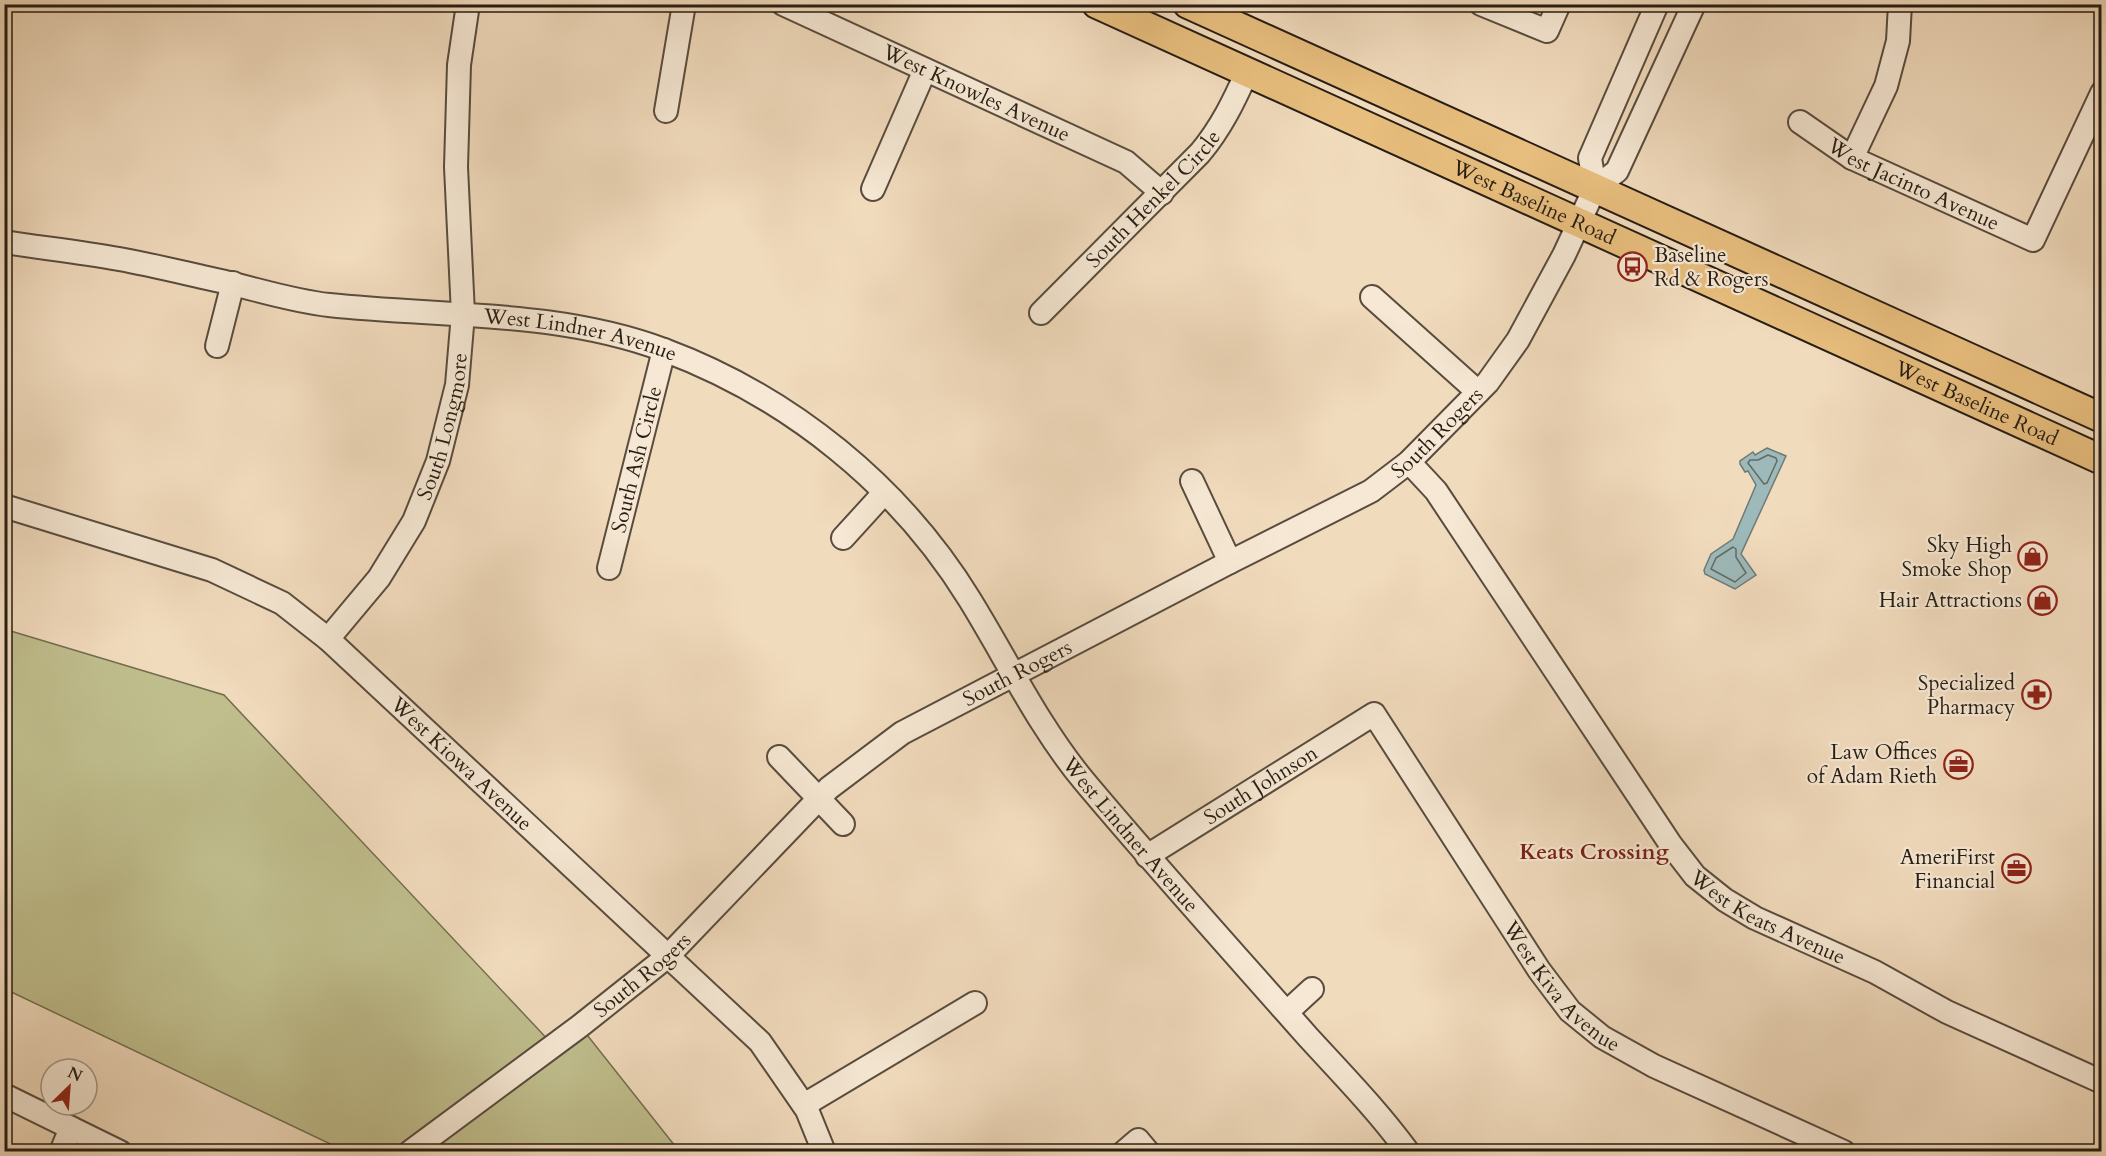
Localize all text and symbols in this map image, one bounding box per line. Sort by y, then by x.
street label: West Knowles Avenue [877,37,1075,149]
street label: South Henkel Circle [1080,125,1228,275]
street label: West Jacinto Avenue [1820,131,2004,238]
street label: West Baseline Road [1447,153,1620,252]
place label: Baseline Rd & Rogers [1654,241,1769,294]
bus stop icon: Baseline Rd & Rogers [1617,251,1649,283]
street label: West Lindner Avenue [482,302,681,369]
street label: South Longmore [410,352,475,504]
street label: West Baseline Road [1889,354,2063,453]
street label: South Rogers [1385,381,1490,486]
street label: South Ash Circle [604,383,669,536]
place label: Sky High Smoke Shop [1901,531,2012,584]
shop icon: Sky High Smoke Shop [2017,541,2049,573]
shop icon: Hair Attractions [2027,584,2059,616]
place label: Hair Attractions [1879,586,2022,615]
street label: South Rogers [958,633,1077,714]
place label: Specialized Pharmacy [1918,669,2015,722]
pharmacy icon: Specialized Pharmacy [2020,679,2052,711]
street label: West Kiowa Avenue [383,690,539,837]
place label: Law Offices of Adam Rieth [1807,738,1937,791]
street label: South Johnson [1198,739,1324,832]
office icon: Law Offices of Adam Rieth [1942,748,1974,780]
street label: West Lindner Avenue [1055,750,1205,919]
district label: Keats Crossing [1519,837,1670,867]
place label: AmeriFirst Financial [1900,843,1995,896]
office icon: AmeriFirst Financial [2000,853,2032,885]
street label: West Keats Avenue [1683,863,1850,972]
street label: West Kiva Avenue [1496,915,1625,1059]
street label: South Rogers [588,926,698,1025]
north arrow [39,1057,99,1117]
text: N [64,1061,86,1087]

